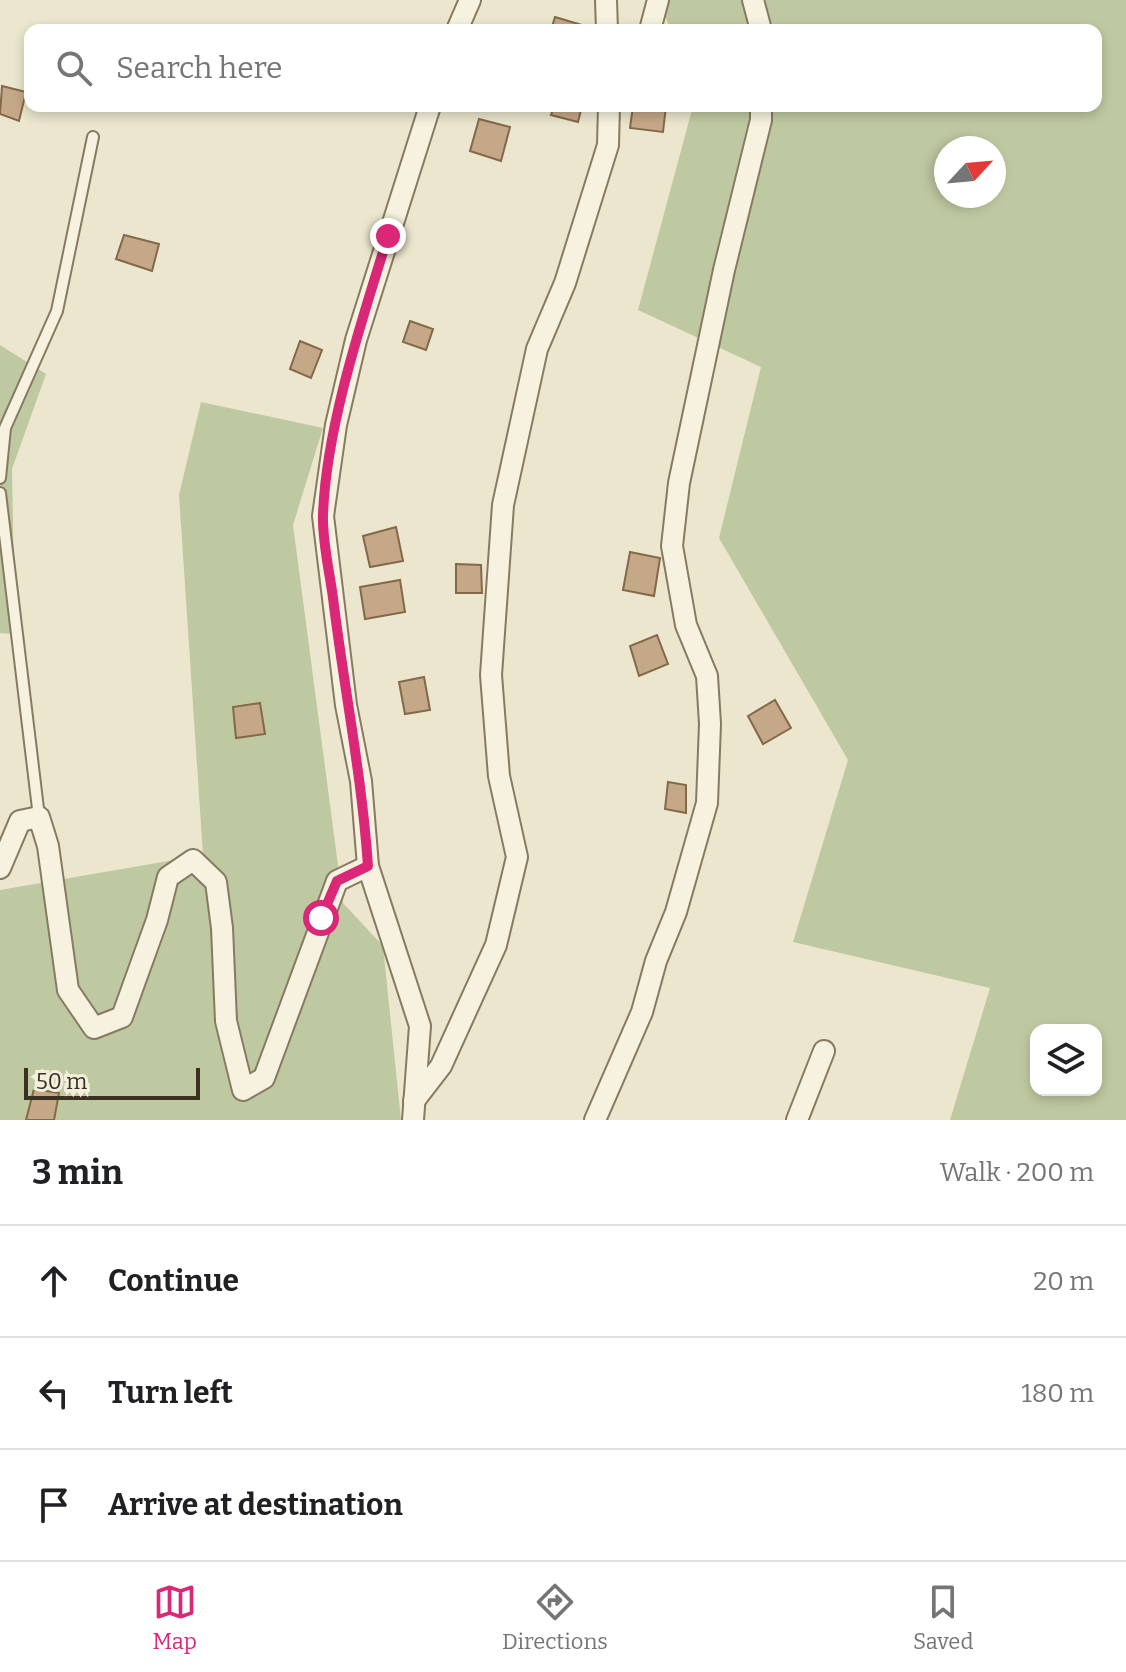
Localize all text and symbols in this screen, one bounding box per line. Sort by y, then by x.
search box [24,24,1102,112]
icon: search [52,46,96,90]
text: Search here [116,50,283,86]
north arrow [934,136,1006,208]
route end [370,218,406,254]
route start [303,900,339,936]
map controls [1030,1024,1102,1096]
button: layers [1030,1024,1102,1096]
scale bar [24,1064,200,1100]
text: 50 m [36,1068,87,1095]
text: 3 min [32,1152,123,1193]
text: Walk · 200 m [940,1157,1094,1188]
icon: ahead [32,1259,76,1303]
text: Continue [108,1263,239,1299]
text: 20 m [1033,1266,1094,1297]
icon: left [32,1371,76,1415]
text: Turn left [108,1375,233,1411]
text: 180 m [1021,1378,1094,1409]
icon: arrive [32,1483,76,1527]
text: Arrive at destination [108,1487,403,1523]
tab: Map [153,1580,197,1655]
tab: Directions [502,1580,608,1655]
tab: Saved [913,1580,973,1655]

